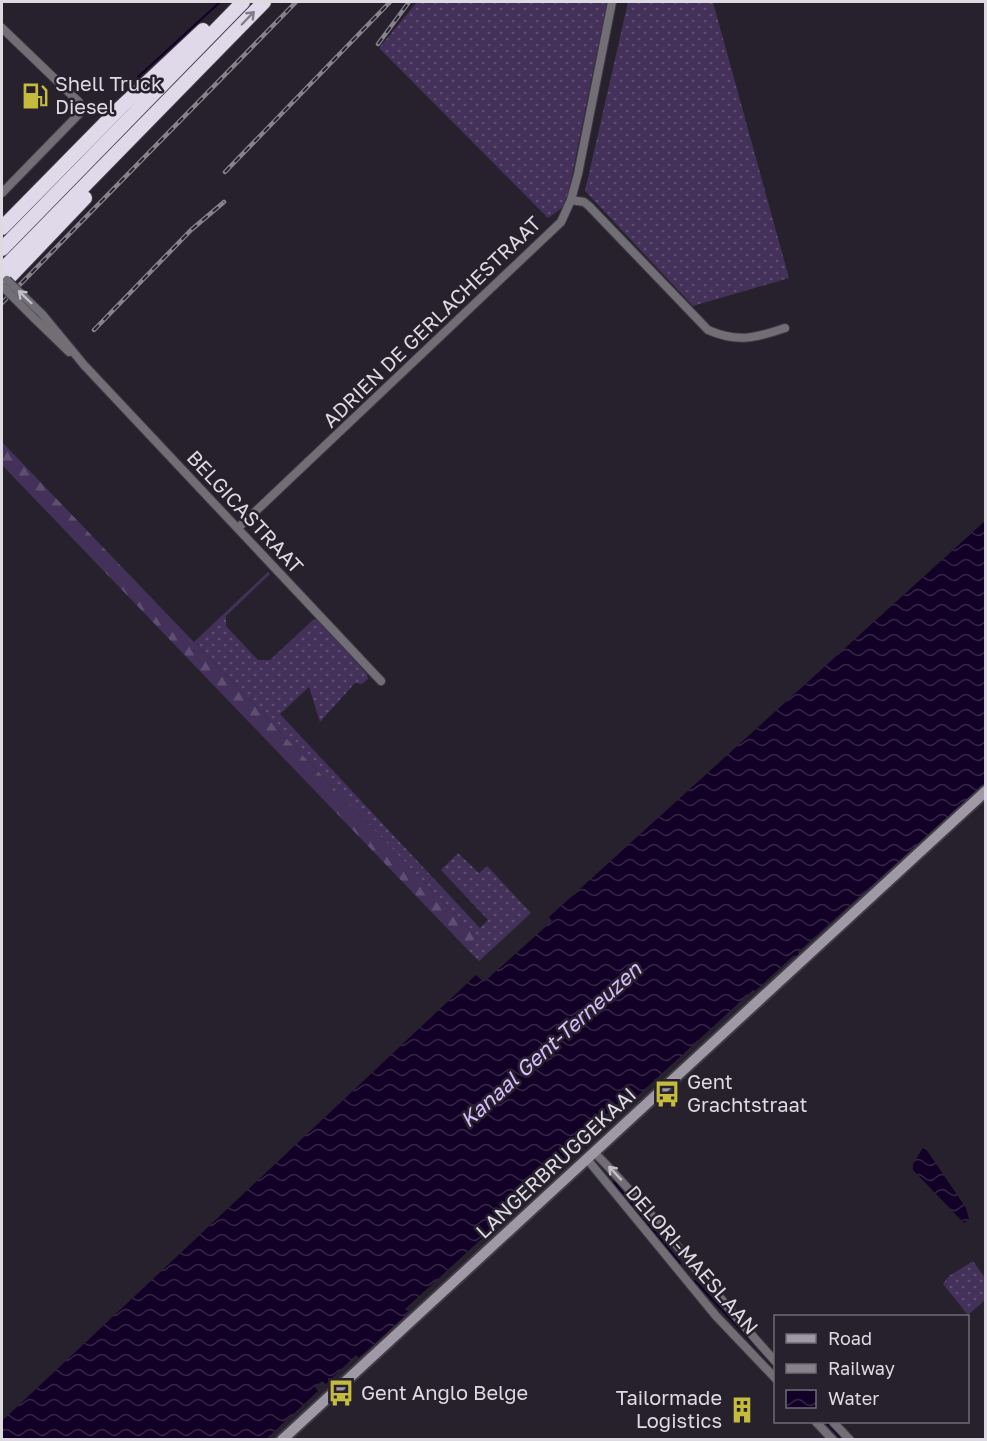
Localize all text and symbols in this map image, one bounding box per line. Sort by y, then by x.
one-way arrow [240,11,254,26]
place label: Shell Truck Diesel [55,71,162,118]
fuel station icon: Shell Truck Diesel [20,81,50,111]
street label: ADRIEN DE GERLACHESTRAAT [317,211,545,432]
one-way arrow [17,289,32,304]
street label: BELGICASTRAAT [183,445,309,578]
water label: Kanaal Gent-Terneuzen [454,955,647,1133]
place label: Gent Grachtstraat [687,1069,808,1116]
bus stop icon: Gent Grachtstraat [652,1079,682,1109]
street label: LANGERBRUGGEKAAI [470,1082,640,1243]
one-way arrow [608,1166,622,1181]
street label: DELORI-MAESLAAN [622,1180,764,1339]
legend [774,1315,969,1423]
text: Road [828,1327,872,1349]
text: Railway [828,1357,895,1379]
bus stop icon: Gent Anglo Belge [326,1378,356,1408]
place label: Gent Anglo Belge [361,1380,528,1404]
place label: Tailormade Logistics [616,1385,722,1432]
text: Water [828,1387,879,1409]
building icon: Tailormade Logistics [727,1395,757,1425]

